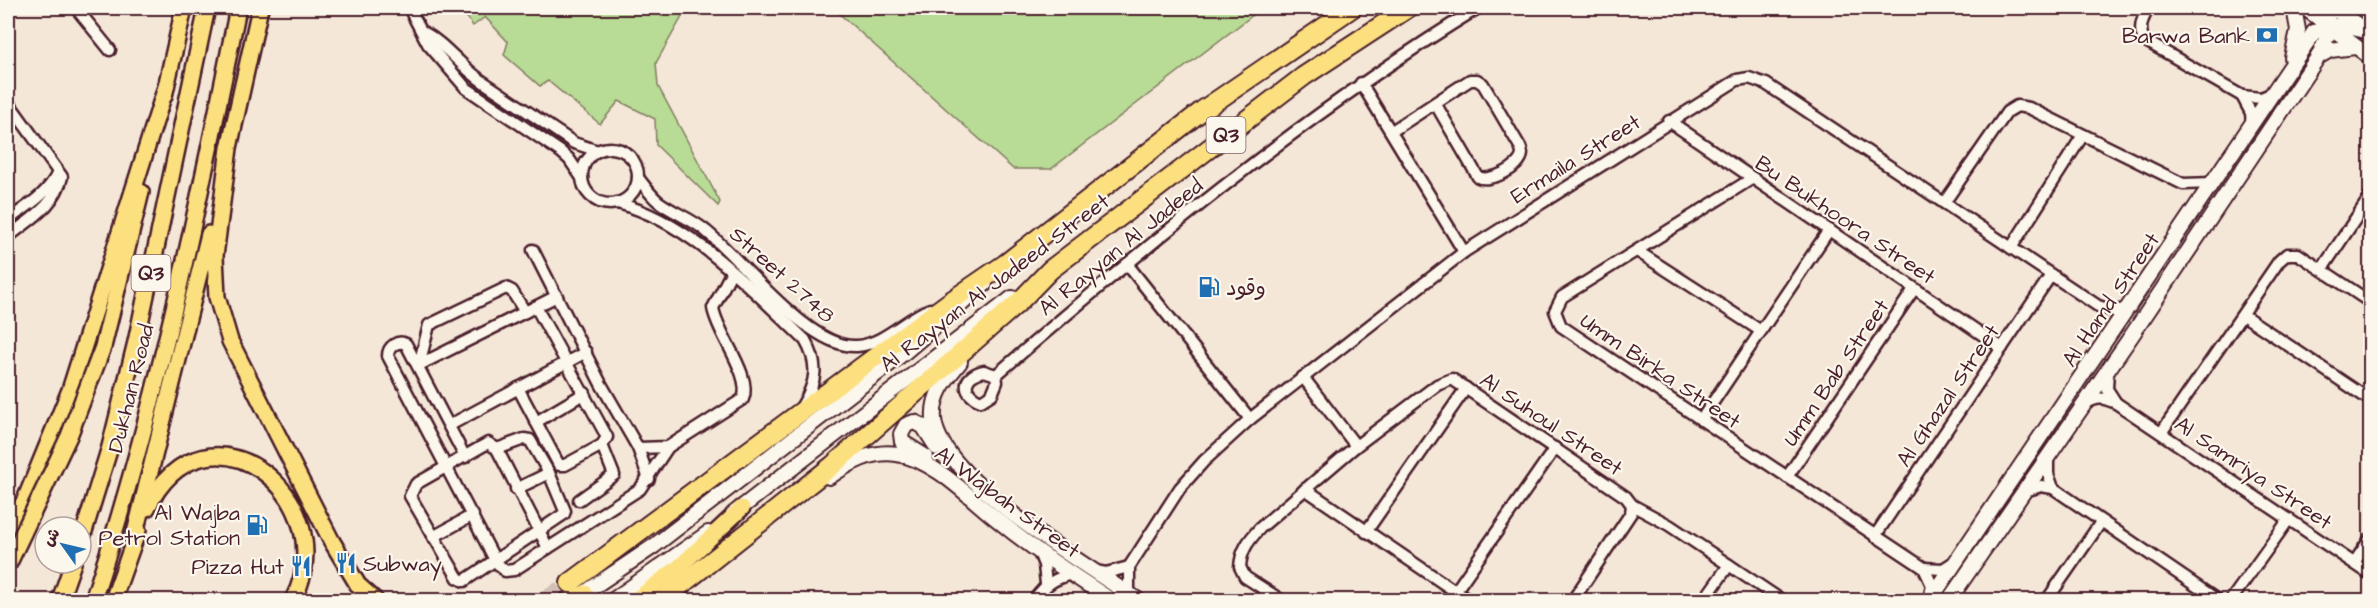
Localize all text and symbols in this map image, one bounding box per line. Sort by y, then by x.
place label: Barwa Bank [2122,21,2250,52]
bank icon: Barwa Bank [2255,23,2279,47]
street label: Ermaila Street [1505,107,1647,212]
road number: Q3 [1206,117,1246,153]
street label: Bu Bukhoora Street [1749,148,1942,292]
street label: Al Rayyan Al Jadeed [1032,171,1211,324]
street label: Al Rayyan Al Jadeed Street [874,186,1117,381]
street label: Street 2748 [723,219,841,331]
street label: Al Hamd Street [2055,226,2168,373]
road number: Q3 [132,255,170,291]
place label: وقود [1226,273,1266,304]
fuel station icon: وقود [1197,275,1221,299]
street label: Umm Bab Street [1776,293,1897,453]
street label: Umm Birka Street [1574,306,1747,437]
street label: Al Ghazal Street [1889,318,2008,473]
street label: Dukhan Road [101,321,162,456]
street label: Al Suhoul Street [1474,365,1629,484]
street label: Al Samriya Street [2168,409,2338,538]
street label: Al Wajbah Street [928,439,1086,566]
place label: Al Wajba Petrol Station [99,498,240,554]
fuel station icon: Al Wajba Petrol Station [245,513,269,537]
north arrow [33,515,93,575]
text: ش [37,524,65,551]
place label: Subway [363,549,442,581]
restaurant icon: Subway [334,551,358,575]
place label: Pizza Hut [191,552,284,583]
restaurant icon: Pizza Hut [289,554,313,578]

